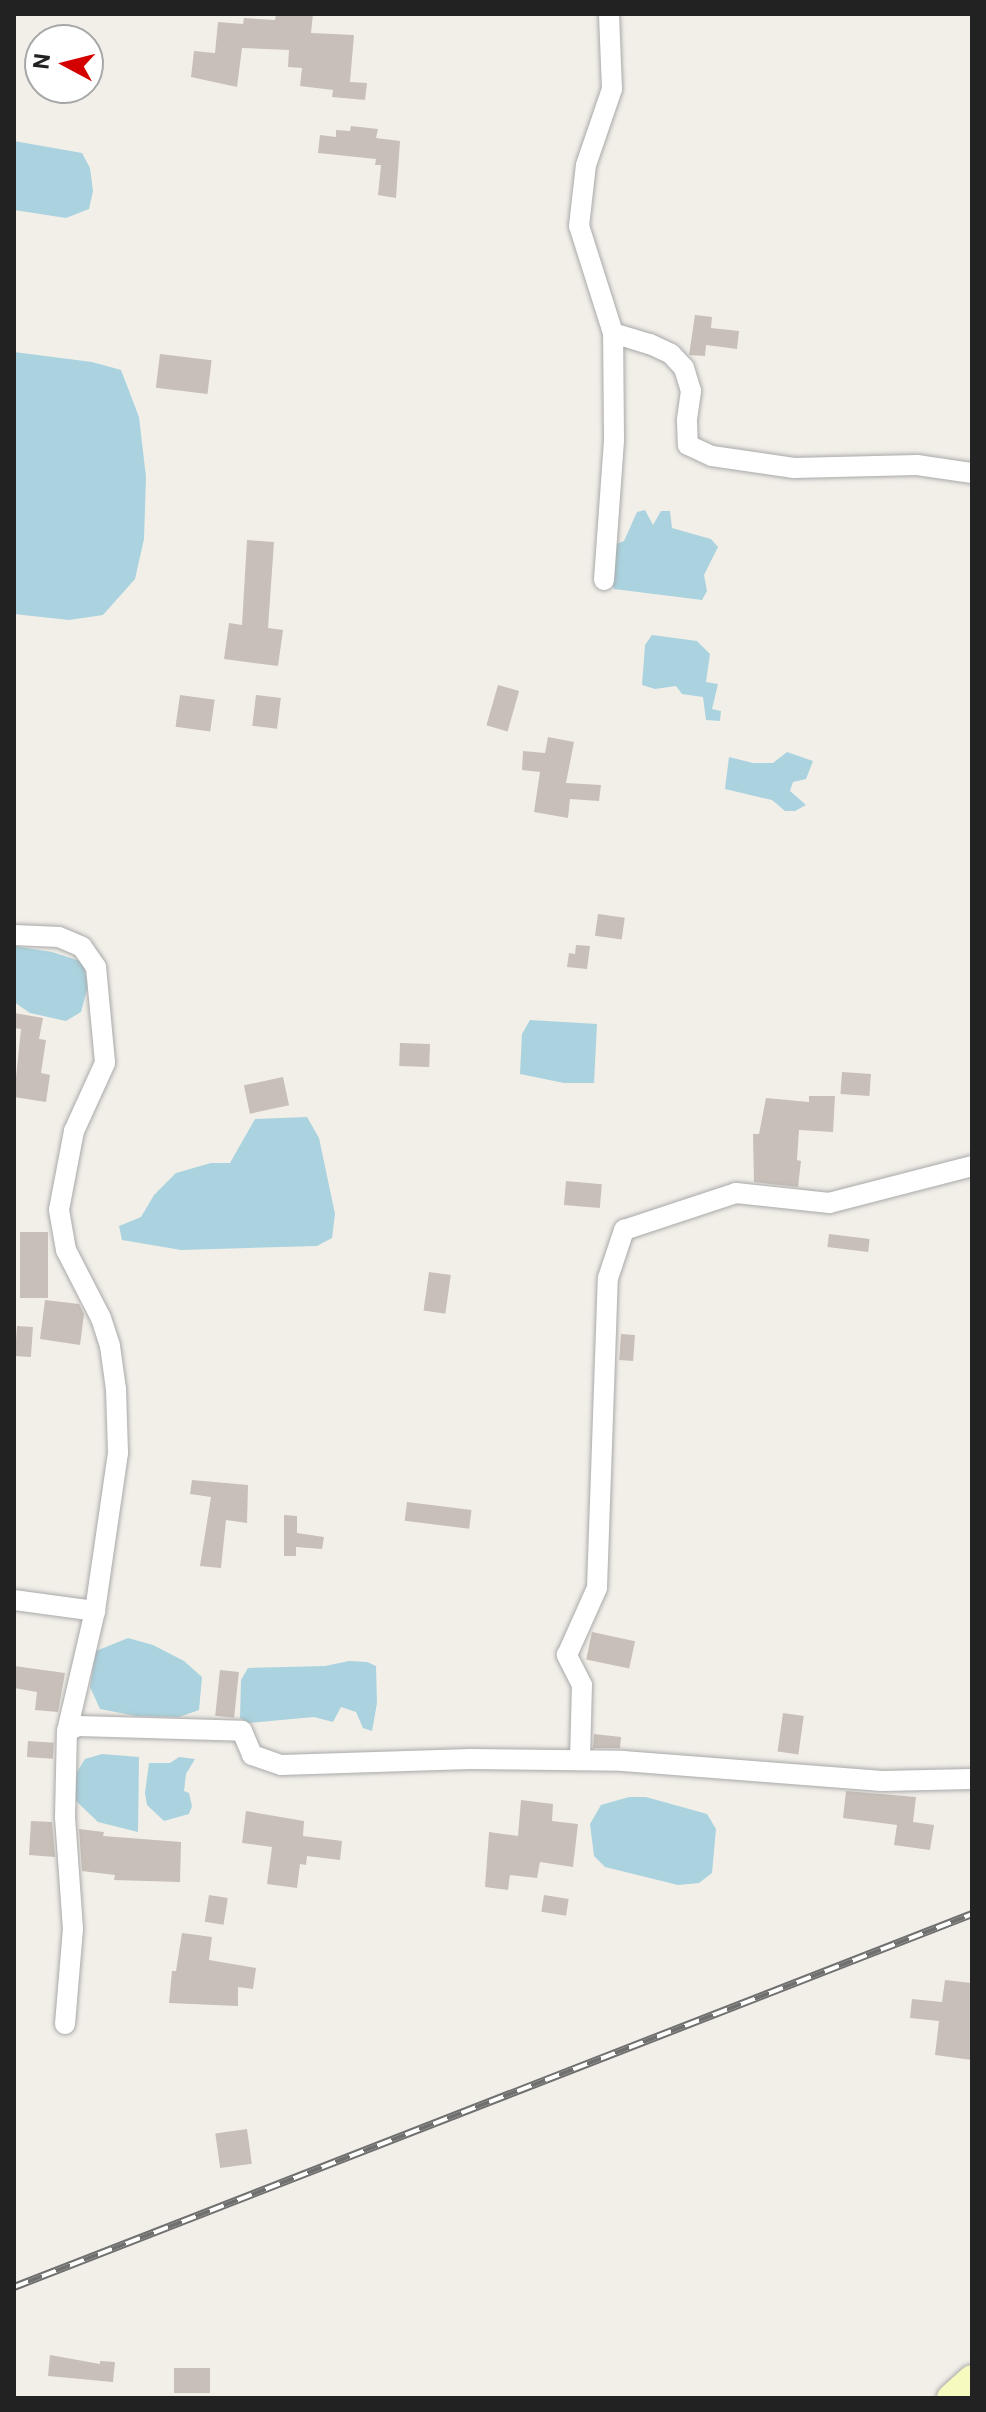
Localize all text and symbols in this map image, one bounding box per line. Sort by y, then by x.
north arrow [24,24,104,104]
text: N [28,52,55,70]

